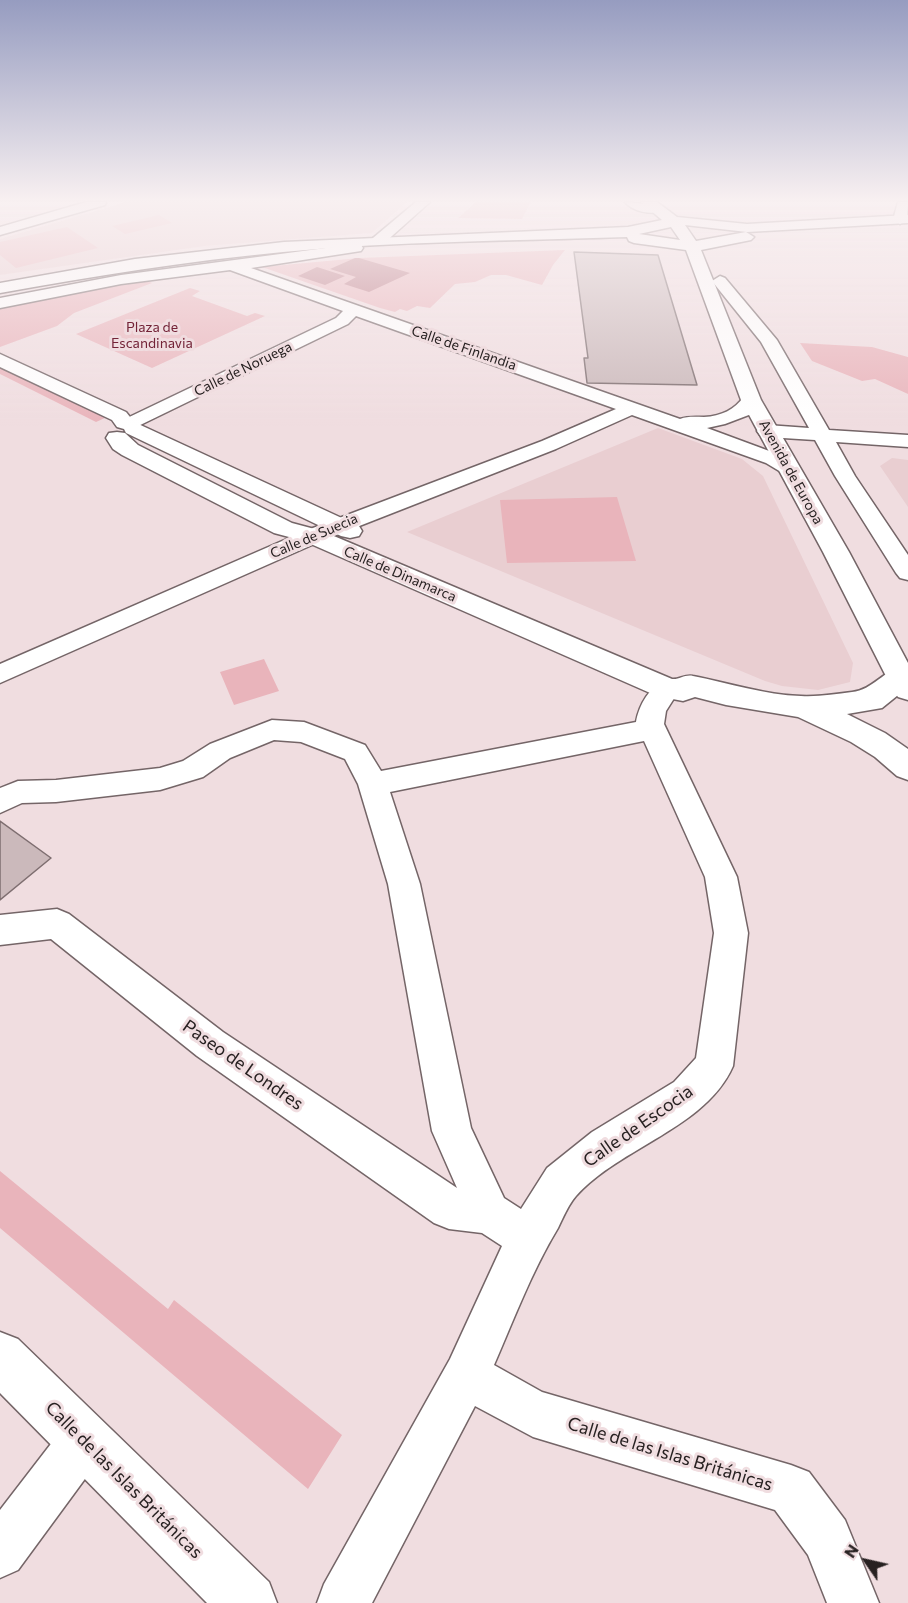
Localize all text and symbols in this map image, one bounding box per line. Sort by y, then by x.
park label: Plaza de Escandinavia [111,319,193,352]
street label: Calle de Finlandia [409,322,519,374]
street label: Calle de Noruega [191,338,295,400]
street label: Avenida de Europa [755,417,827,527]
street label: Calle de Suecia [268,510,360,562]
street label: Calle de Dinamarca [341,543,459,605]
street label: Paseo de Londres [179,1015,307,1115]
street label: Calle de Escocia [579,1080,697,1172]
street label: Calle de las Islas Británicas [41,1397,207,1563]
street label: Calle de las Islas Británicas [565,1413,775,1495]
north arrow [836,1531,896,1591]
text: N [839,1540,862,1561]

